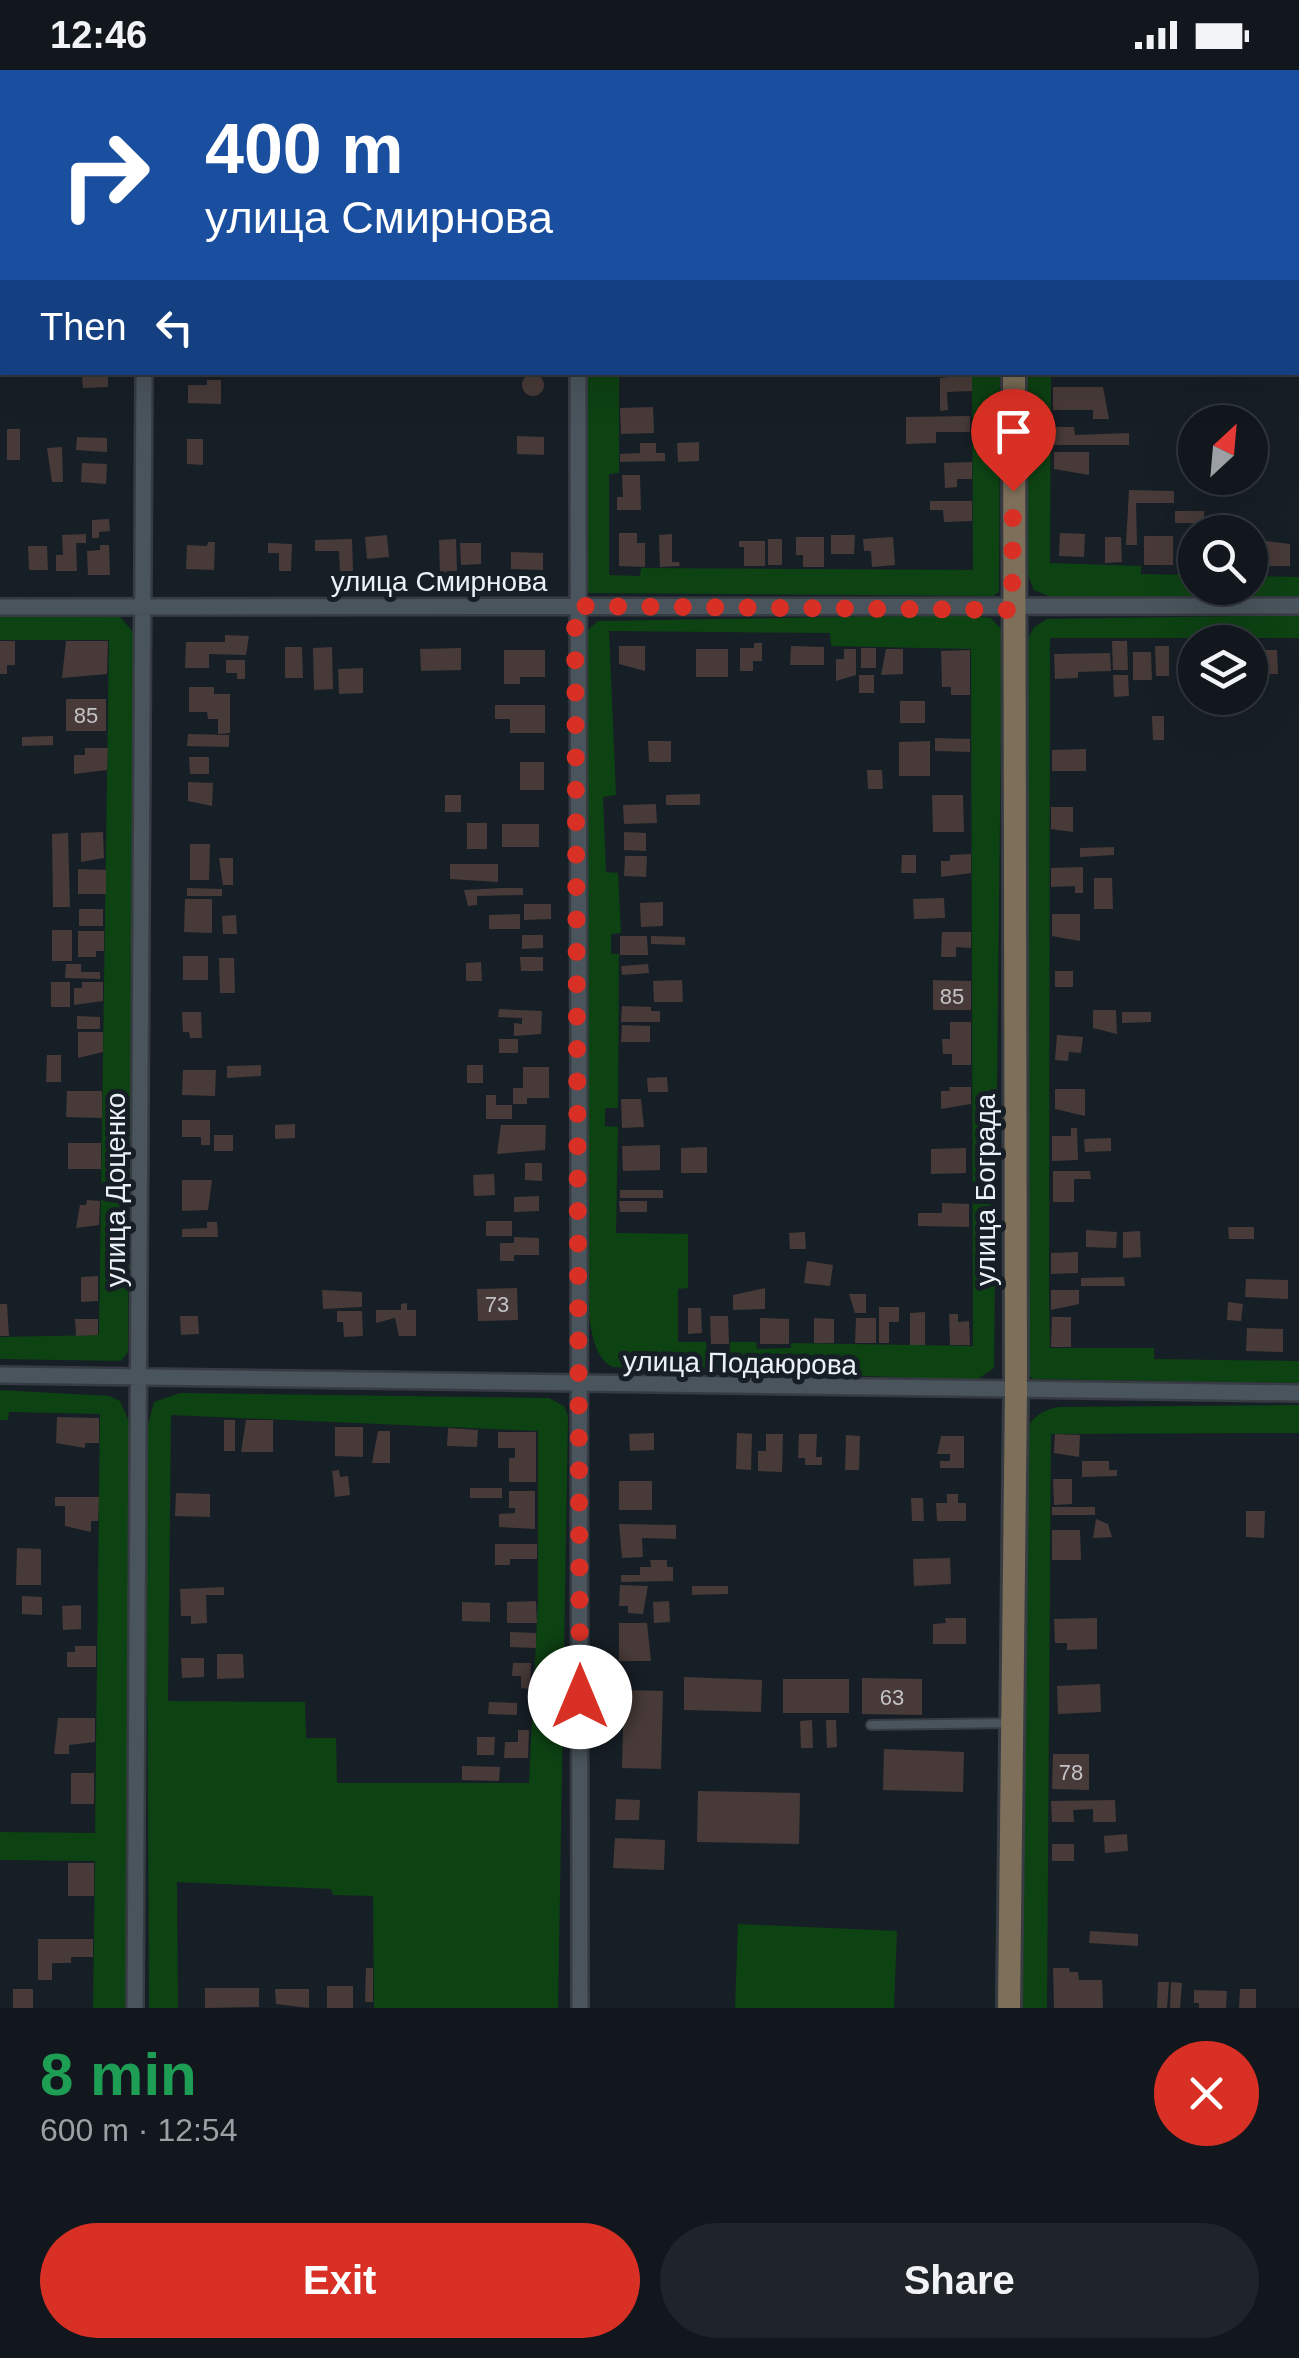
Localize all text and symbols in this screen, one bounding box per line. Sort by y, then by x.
text: 12:46 [50,14,147,56]
icon: right [40,110,170,240]
text: 400 m [205,110,403,188]
text: улица Смирнова [205,192,553,243]
icon: left [147,300,202,355]
text: Then [40,306,127,348]
pin [971,389,1056,492]
icon: arrive [986,404,1041,459]
north arrow [1178,405,1268,495]
map controls [1178,405,1268,715]
button: search [1178,515,1268,605]
street label: улица Смирнова [331,566,548,597]
button: layers [1178,625,1268,715]
house number: 85 [74,703,98,728]
house number: 85 [940,984,964,1009]
street label: улица Доценко [100,1093,131,1287]
street label: улица Бограда [970,1094,1001,1286]
house number: 73 [485,1292,509,1317]
street label: улица Подаюрова [623,1345,858,1381]
position arrow [528,1645,632,1749]
house number: 63 [880,1685,904,1710]
house number: 78 [1059,1760,1083,1785]
text: 8 min [40,2041,197,2108]
button: close [1154,2041,1259,2146]
text: 600 m · 12:54 [40,2112,237,2148]
button: Exit [40,2223,640,2338]
button: Share [660,2223,1259,2338]

